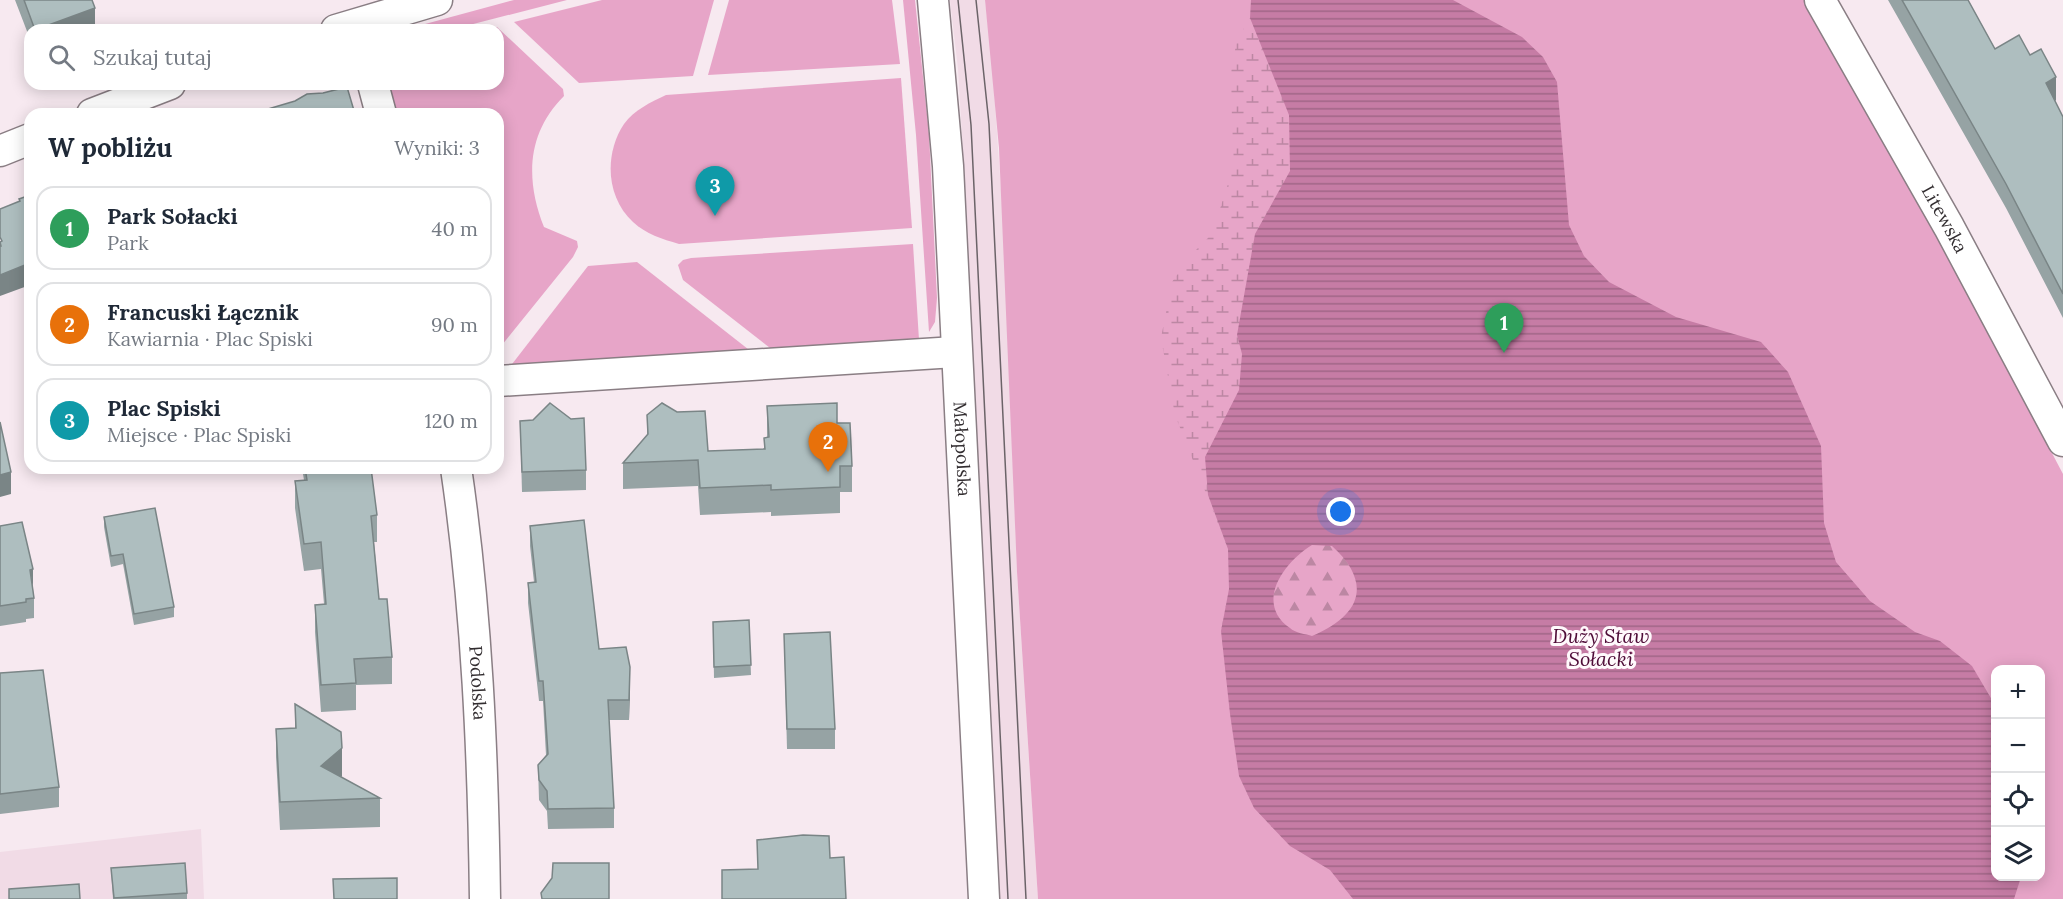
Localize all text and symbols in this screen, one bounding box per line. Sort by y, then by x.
search box [24,24,504,90]
icon: search [45,41,78,74]
text: Szukaj tutaj [93,43,212,71]
text: W pobliżu [48,131,172,164]
text: Wyniki: 3 [394,135,480,160]
pin: 3 [696,166,734,216]
street label: Litewska [1917,181,1973,257]
text: Park Sołacki [107,202,238,230]
text: 1 [65,216,74,241]
text: 40 m [432,216,478,241]
text: Park [107,230,149,255]
text: Francuski Łącznik [107,298,299,326]
pin: 1 [1484,304,1524,353]
text: 2 [64,312,75,337]
text: 90 m [431,312,478,337]
text: Kawiarnia · Plac Spiski [107,326,313,351]
text: Plac Spiski [107,394,221,422]
street label: Małopolska [949,401,976,497]
text: 3 [64,408,75,433]
text: 120 m [424,408,478,433]
text: Miejsce · Plac Spiski [107,422,291,447]
pin: 2 [808,422,848,472]
your location [1326,497,1355,526]
water label: Duży Staw Sołacki [1552,623,1650,671]
street label: Podolska [464,645,492,721]
map controls [1991,665,2045,881]
button: + [1991,665,2045,719]
button: − [1991,719,2045,773]
button: locate [1991,773,2045,827]
button: layers [1991,827,2045,881]

